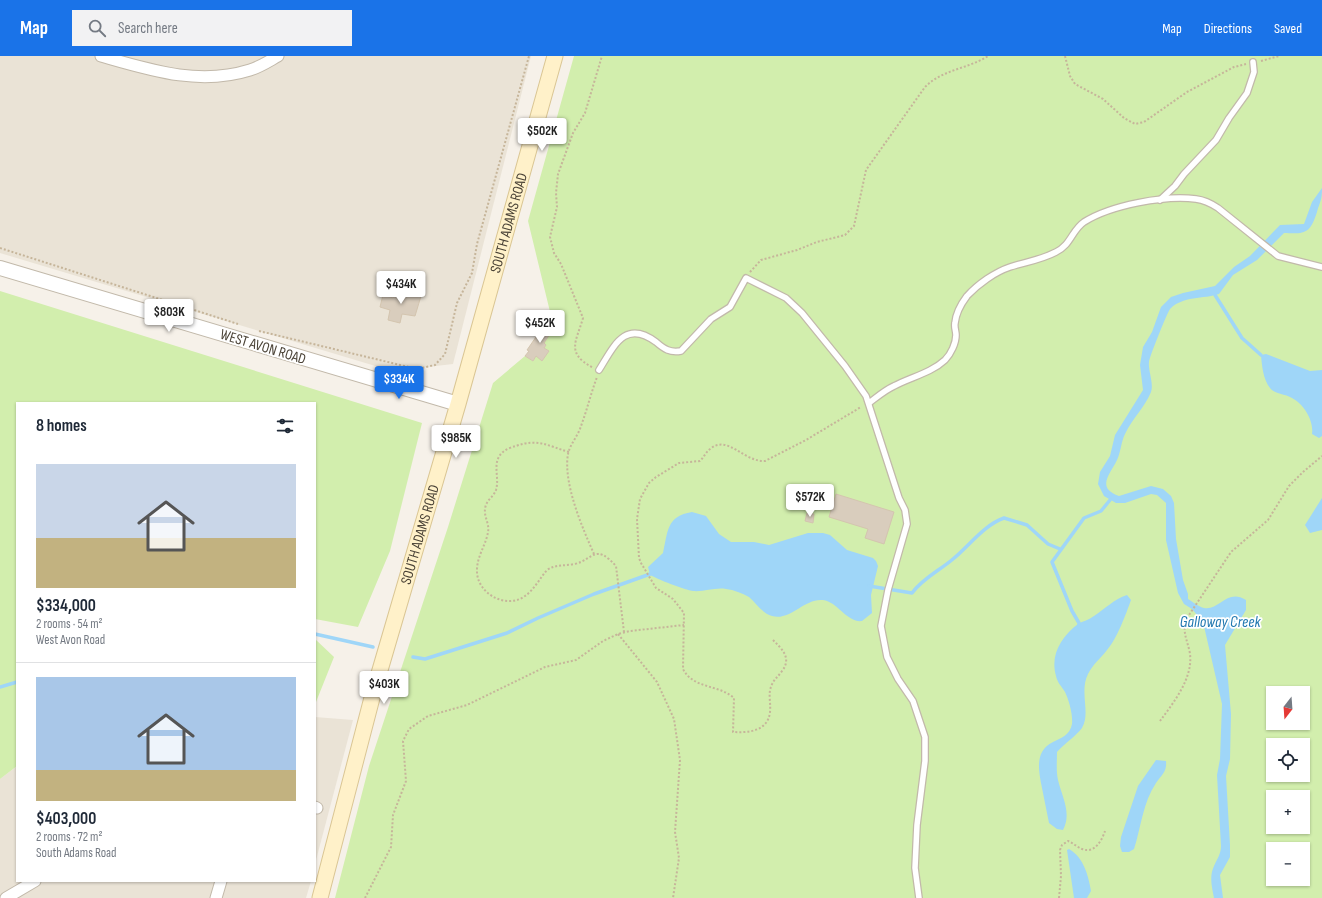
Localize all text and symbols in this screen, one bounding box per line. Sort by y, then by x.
search box [72,10,352,46]
text: Map [20,17,48,40]
icon: search [86,17,108,39]
text: Search here [118,19,178,38]
text: Map [1162,20,1182,37]
text: Directions [1204,20,1252,37]
text: Saved [1274,20,1302,37]
pin: $502K [514,118,570,152]
text: $502K [527,123,557,139]
street label: SOUTH ADAMS ROAD [485,171,531,275]
pin: $434K [373,271,429,305]
text: $434K [385,276,417,292]
pin: $803K [141,299,197,333]
text: $803K [153,304,185,320]
pin: $452K [512,310,568,344]
text: $452K [525,315,555,331]
street label: WEST AVON ROAD [218,325,308,369]
pin: $334K [371,366,427,400]
text: $334K [384,371,414,387]
icon: filters [274,415,296,437]
text: 8 homes [36,416,87,436]
pin: $985K [428,425,484,459]
text: $985K [440,430,472,446]
street label: SOUTH ADAMS ROAD [396,482,443,587]
pin: $572K [782,484,838,518]
text: $572K [795,489,825,505]
icon: home [130,490,202,562]
text: $334,000 [36,596,96,616]
water label: Galloway Creek [1180,613,1261,632]
text: 2 rooms · 54 m² [36,616,103,632]
text: West Avon Road [36,632,105,648]
pin: $403K [356,671,412,705]
text: $403K [368,676,400,692]
north arrow [1266,686,1310,730]
map controls [1266,686,1310,886]
icon: home [130,703,202,775]
button: locate [1266,738,1310,782]
button: + [1266,790,1310,834]
text: $403,000 [36,809,96,829]
text: 2 rooms · 72 m² [36,829,102,845]
button: − [1266,842,1310,886]
text: South Adams Road [36,845,117,861]

